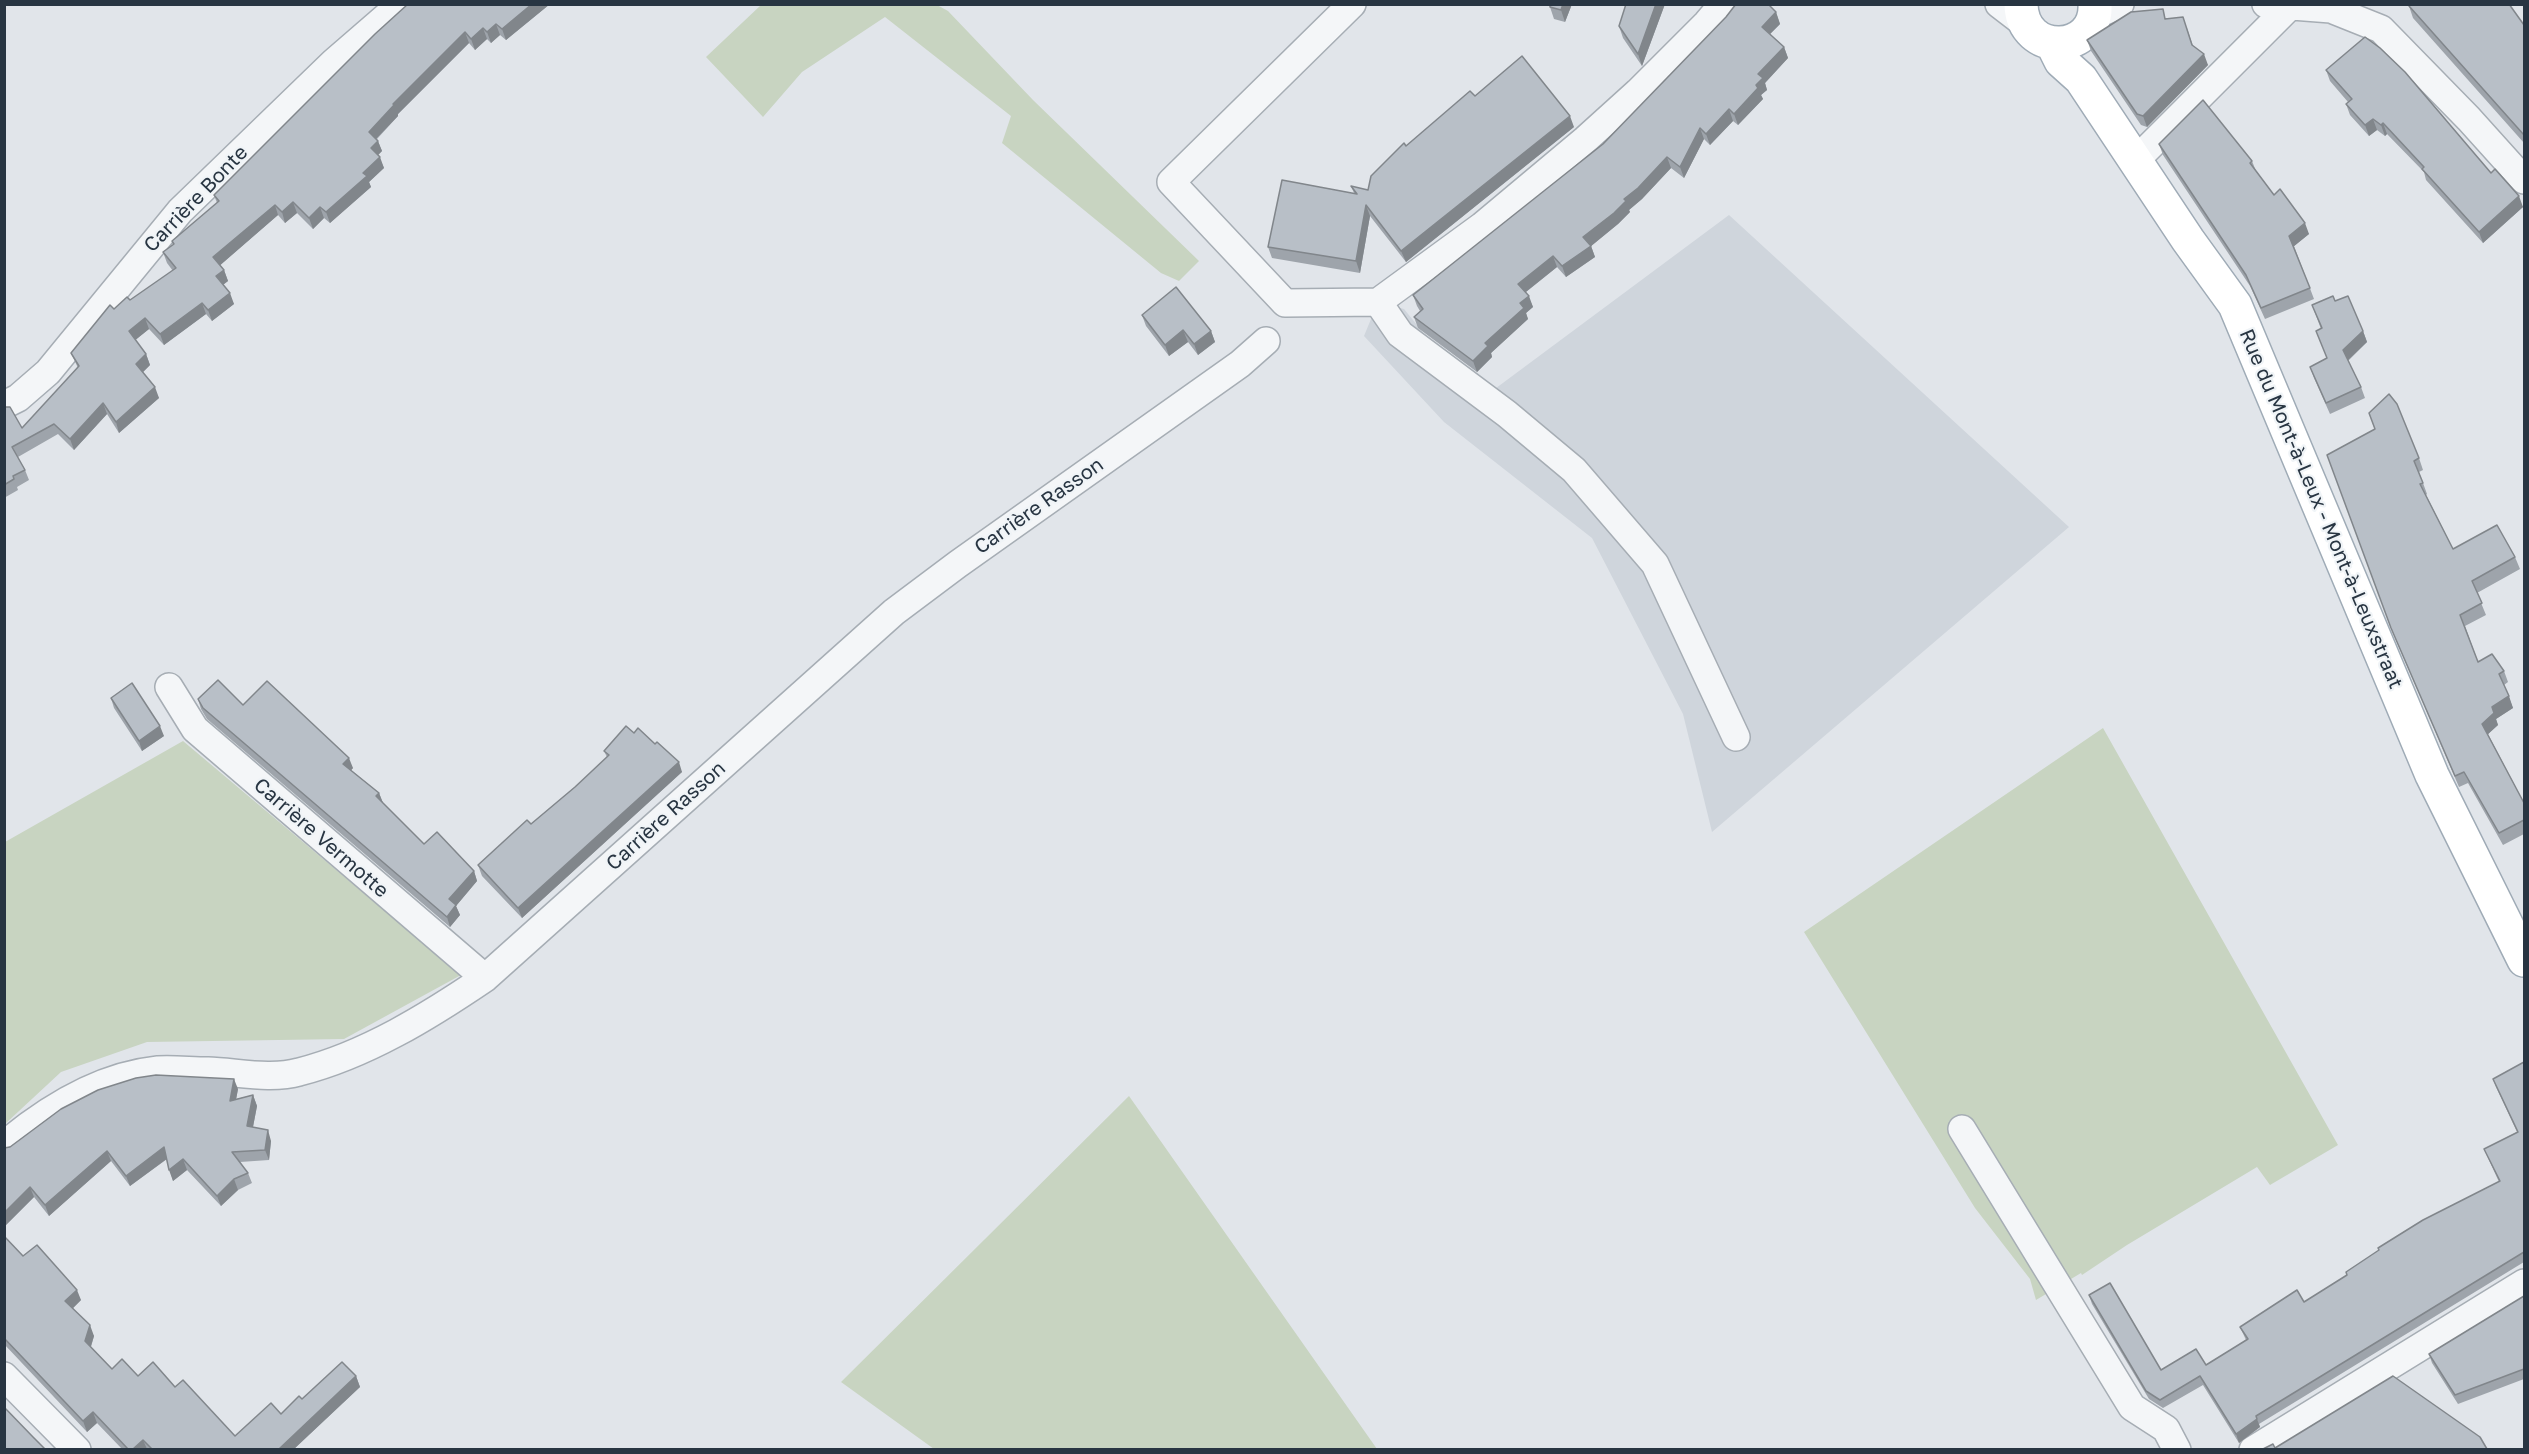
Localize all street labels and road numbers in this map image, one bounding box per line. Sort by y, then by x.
street label: Carrière Bonte [139,141,253,257]
street label: Rue du Mont-à-Leux - Mont-à-Leuxstraat [2234,326,2408,692]
street label: Carrière Rasson [970,453,1108,559]
street label: Carrière Rasson [602,756,730,876]
street label: Carrière Vermotte [249,773,393,903]

